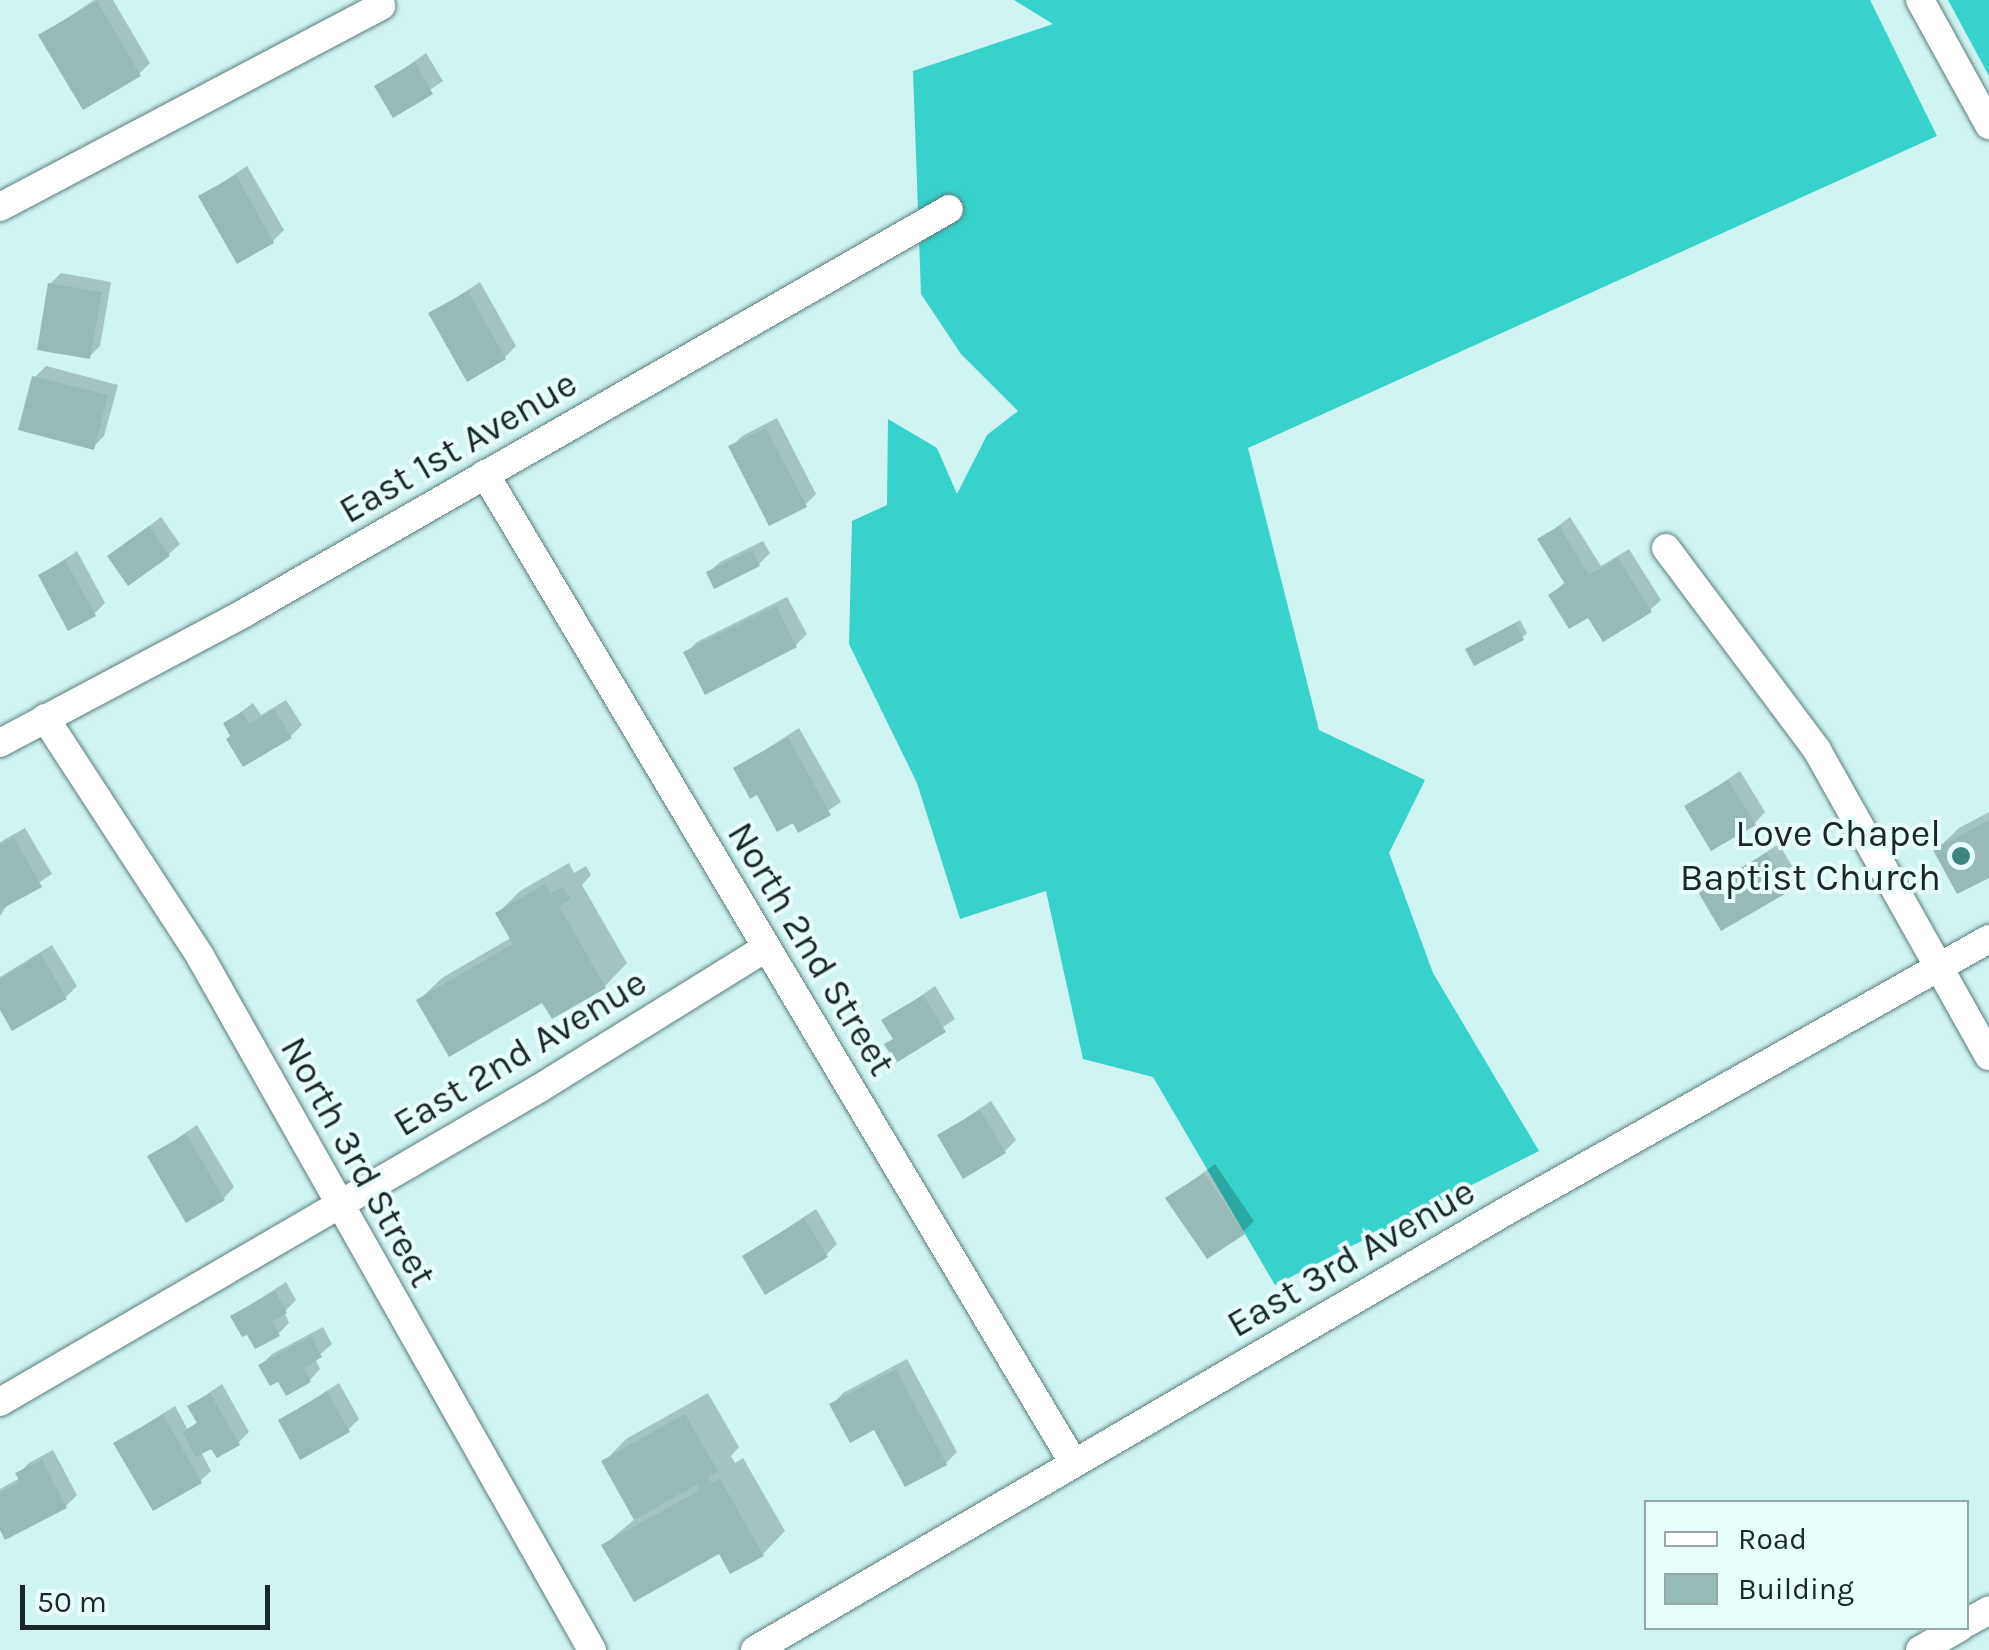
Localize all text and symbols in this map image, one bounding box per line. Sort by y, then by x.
street label: East 1st Avenue [331,361,585,533]
place label: Love Chapel Baptist Church [1680,811,1941,901]
street label: North 2nd Street [717,814,905,1084]
marker: Love Chapel Baptist Church [1950,845,1972,867]
street label: East 2nd Avenue [385,960,655,1146]
street label: North 3rd Street [270,1029,446,1295]
street label: East 3rd Avenue [1219,1169,1483,1347]
legend [1644,1500,1969,1630]
text: Road [1738,1521,1807,1557]
scale bar [25,1565,275,1627]
text: Building [1738,1571,1854,1607]
text: 50 m [37,1584,107,1620]

